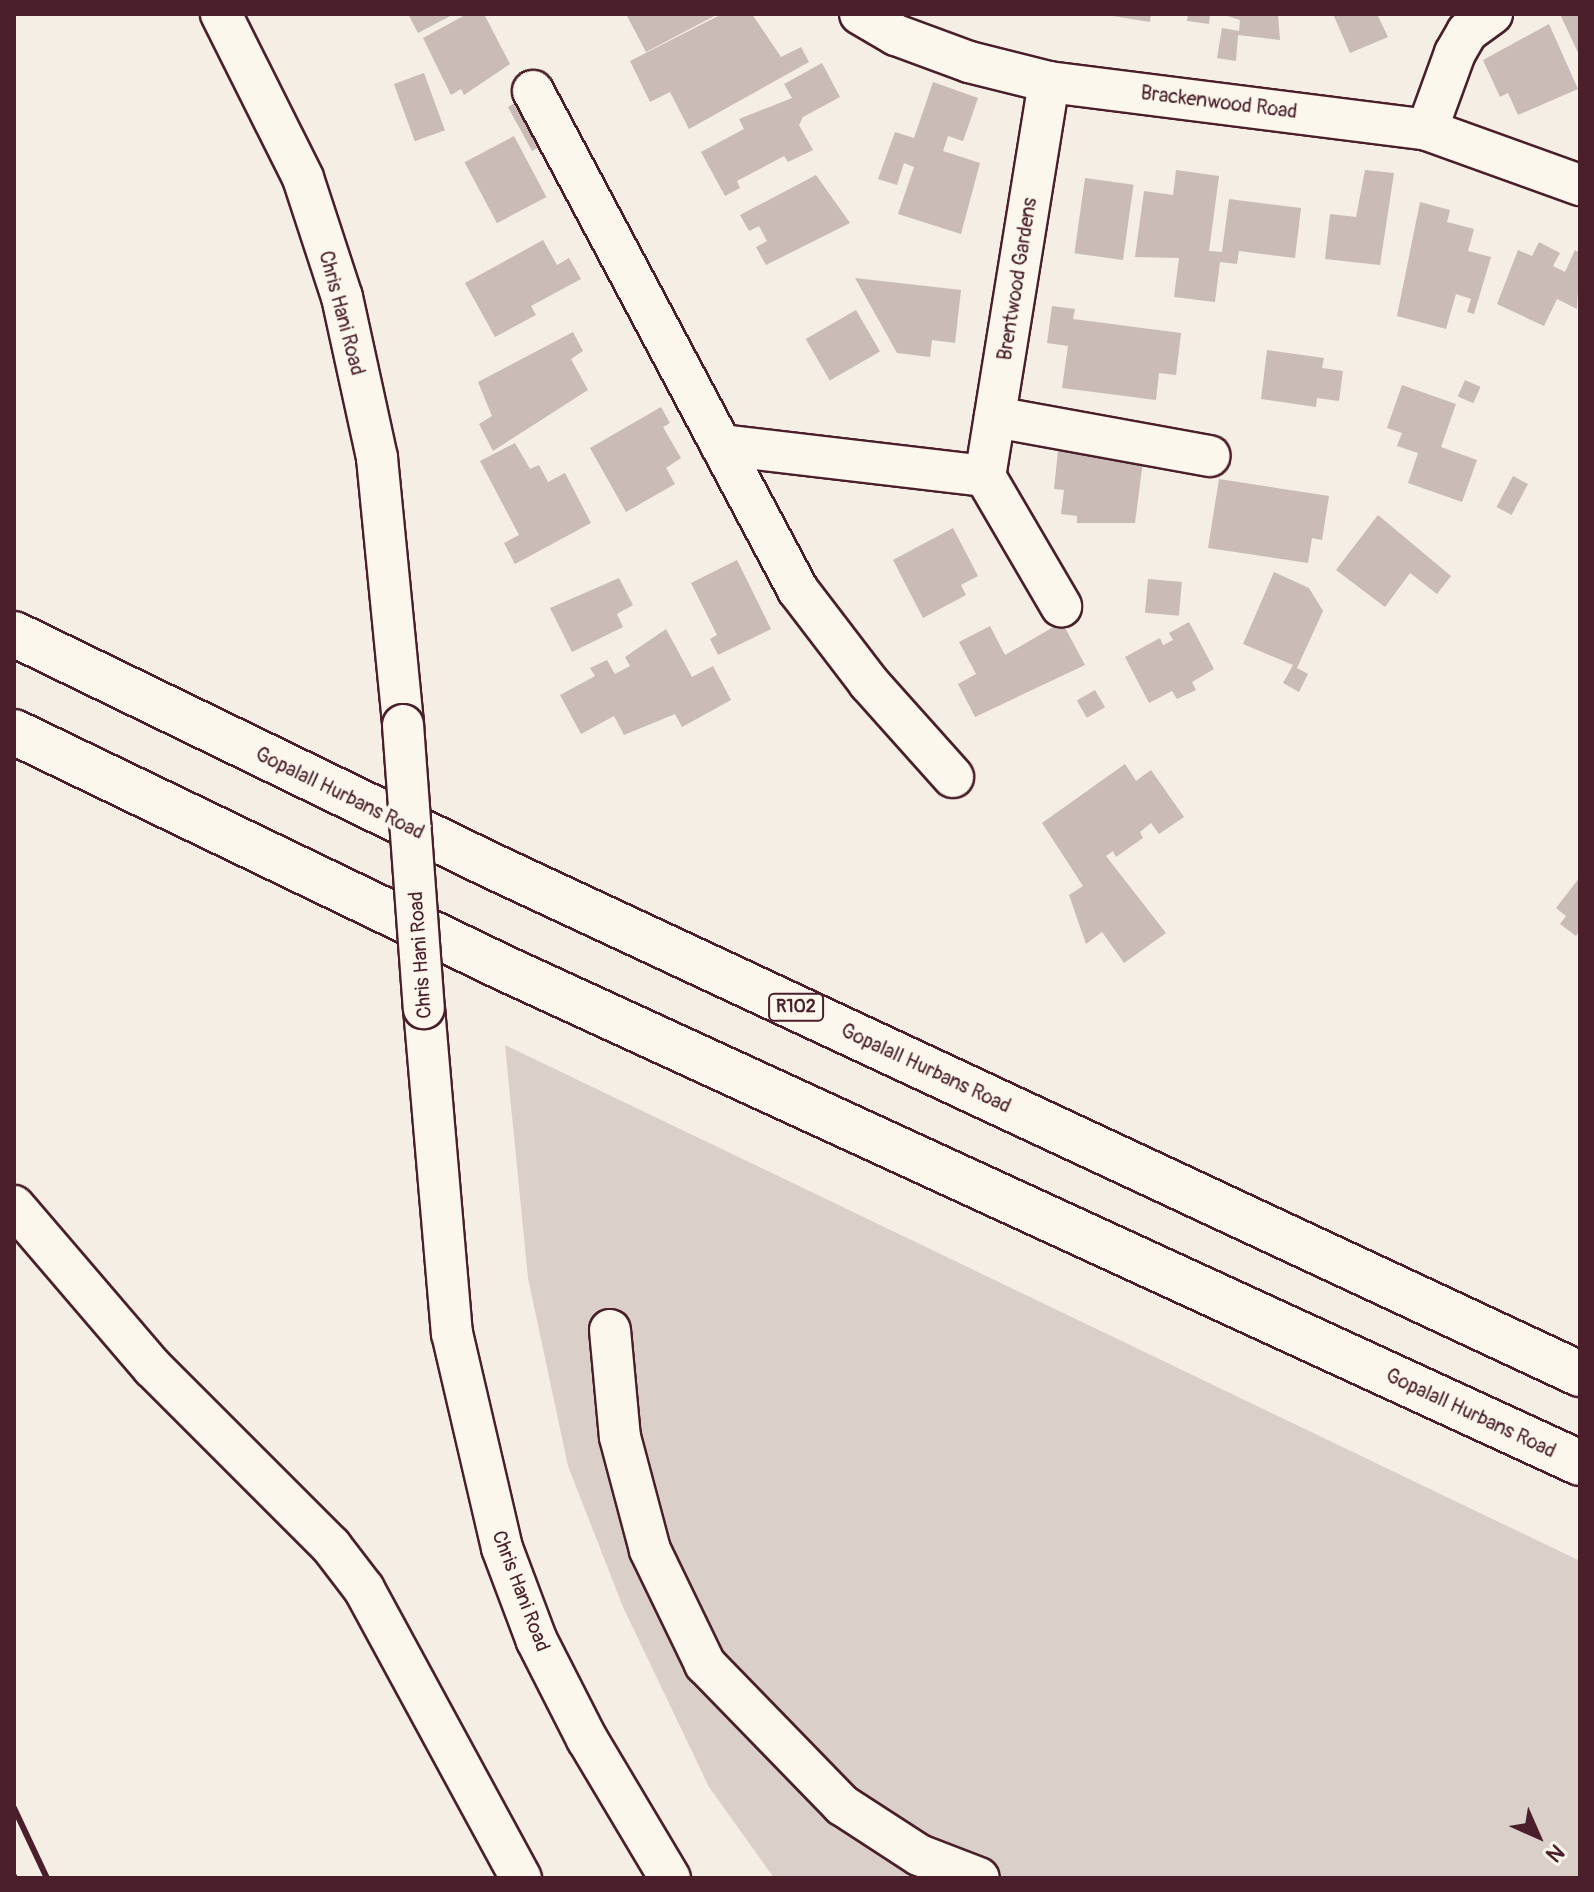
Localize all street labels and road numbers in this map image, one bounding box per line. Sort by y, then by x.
street label: Brackenwood Road [1139,80,1299,124]
street label: Brentwood Gardens [992,196,1042,362]
street label: Chris Hani Road [314,248,370,378]
street label: Gopalall Hurbans Road [252,742,428,844]
street label: Chris Hani Road [404,890,436,1020]
road number: R102 [768,993,824,1021]
street label: Gopalall Hurbans Road [837,1018,1015,1118]
street label: Gopalall Hurbans Road [1382,1363,1560,1463]
street label: Chris Hani Road [487,1527,555,1655]

